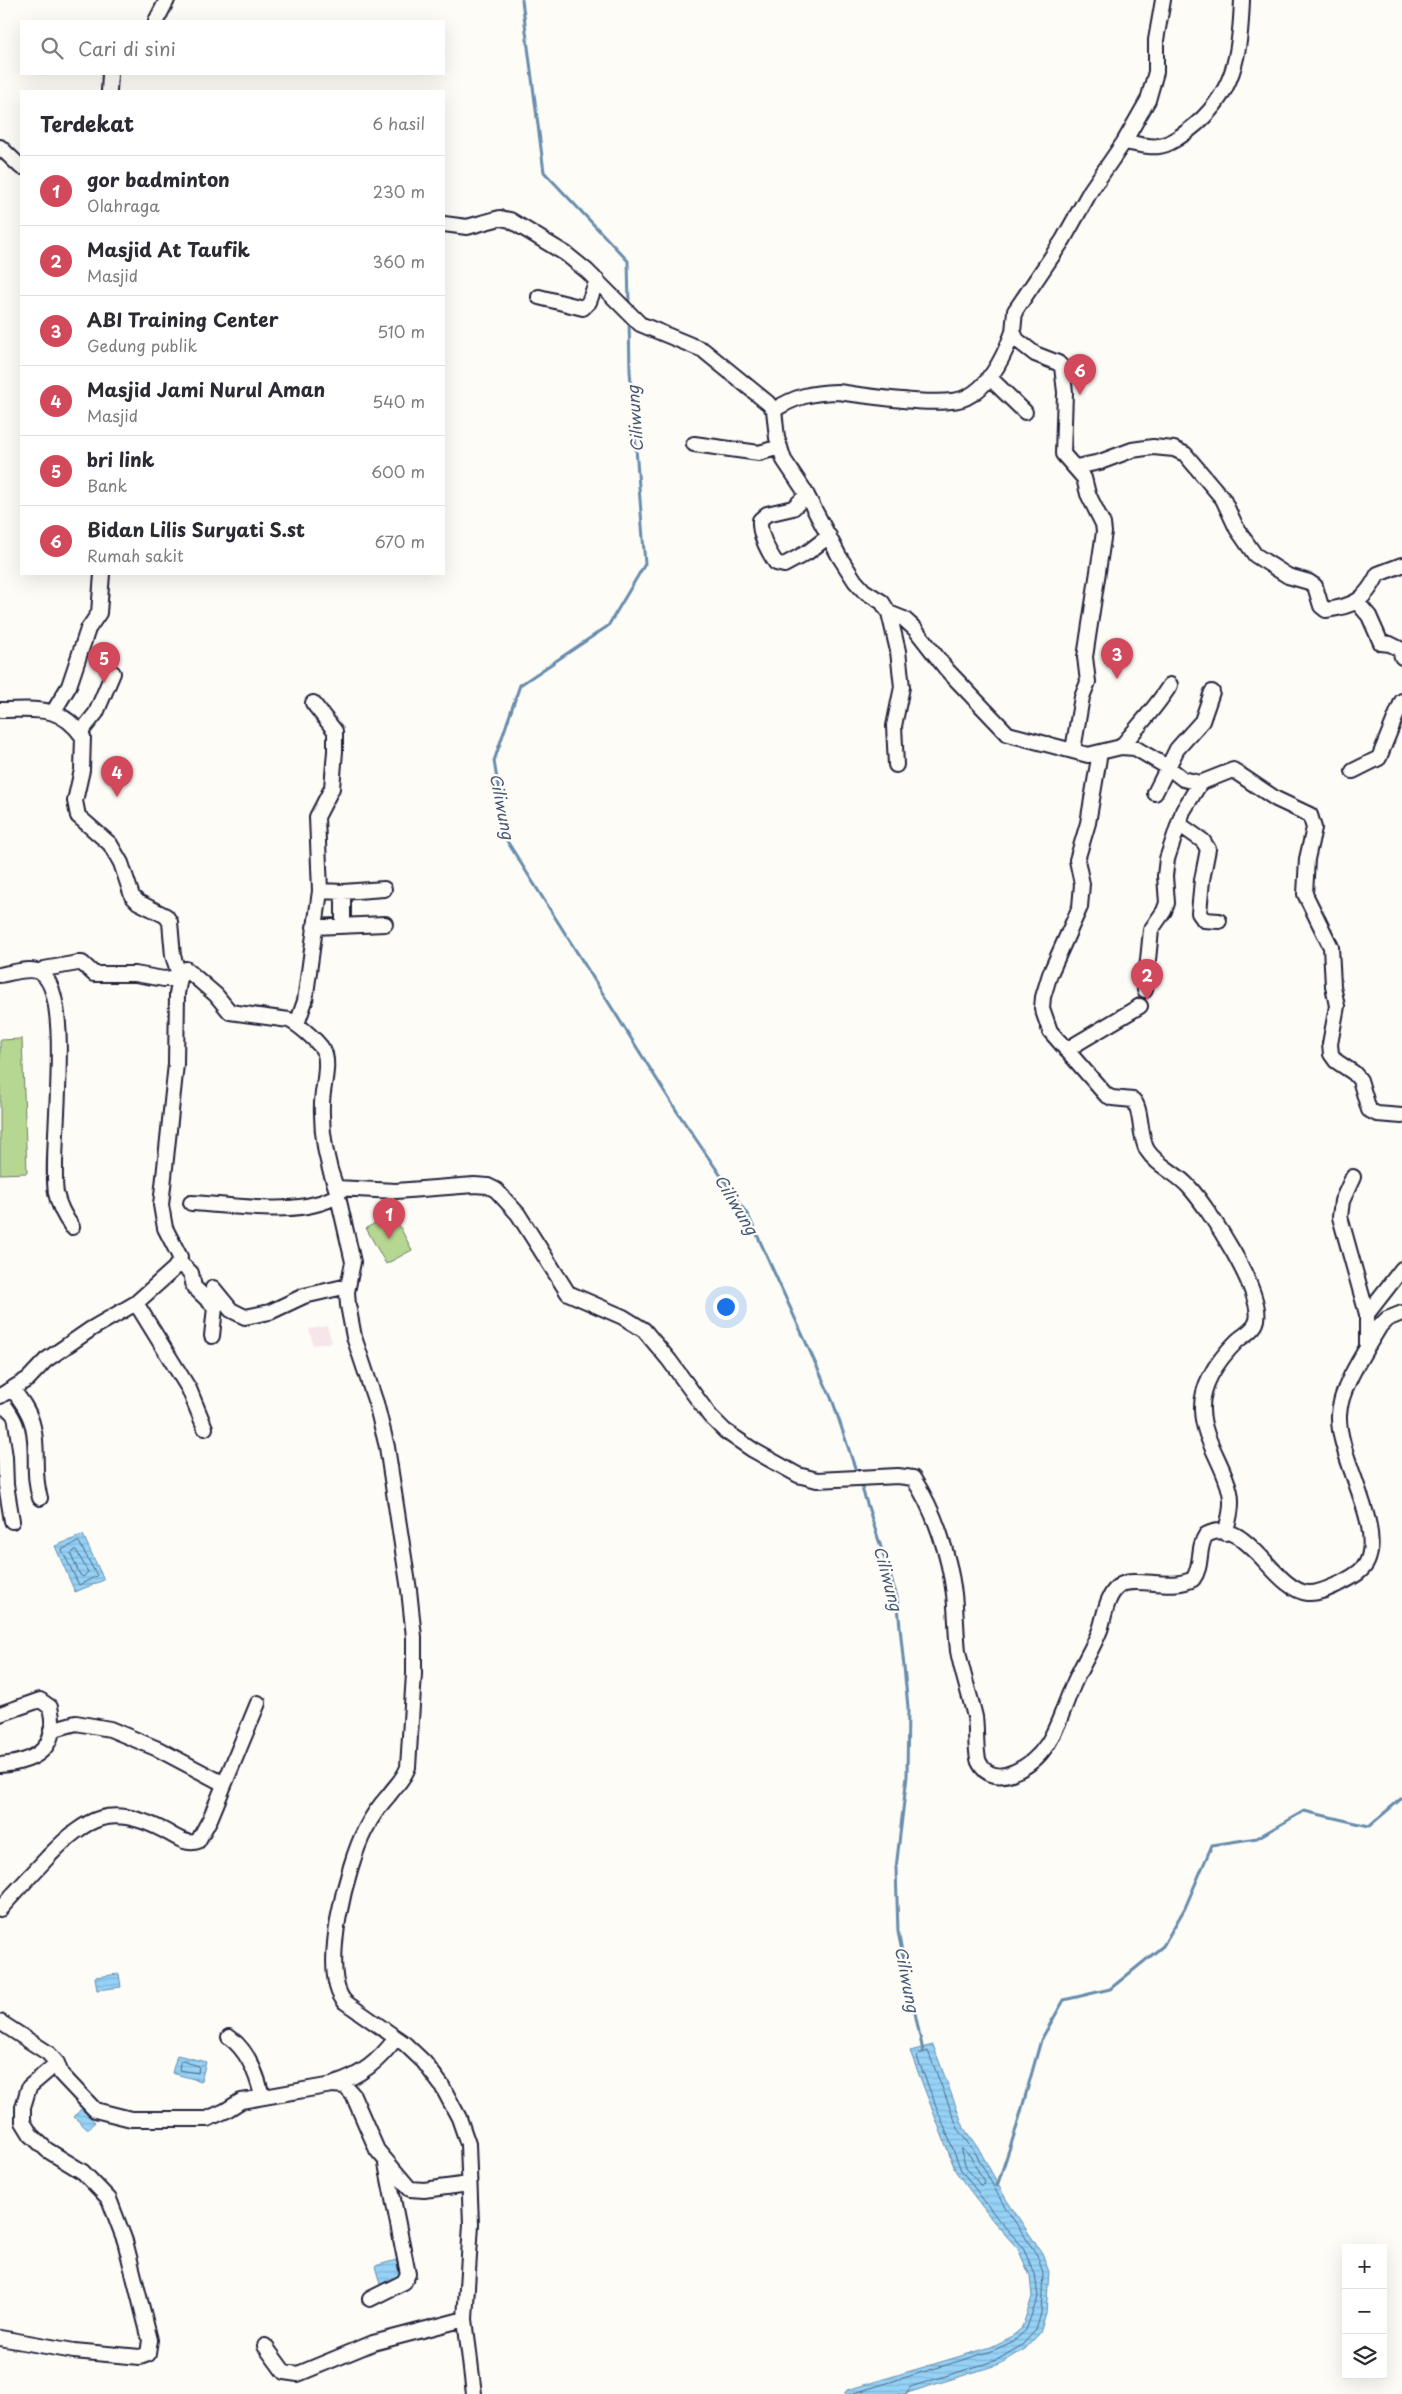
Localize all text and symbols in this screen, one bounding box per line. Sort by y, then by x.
search box [20,20,445,75]
icon: search [38,34,66,62]
text: Cari di sini [78,34,176,62]
text: Terdekat [40,107,134,139]
text: 6 hasil [373,111,425,135]
text: gor badminton [87,165,230,193]
text: 1 [52,179,60,203]
text: 230 m [373,179,425,203]
text: Olahraga [87,193,160,217]
text: Masjid At Taufik [87,235,250,263]
text: 2 [50,249,62,273]
text: 360 m [373,249,425,273]
text: Masjid [87,263,138,287]
text: ABI Training Center [87,305,278,333]
text: 3 [51,319,61,343]
text: 510 m [377,319,425,343]
text: Gedung publik [87,333,197,357]
pin: 6 [1064,354,1096,395]
text: Masjid Jami Nurul Aman [87,375,325,403]
water label: Ciliwung [620,383,648,453]
text: 4 [51,389,61,413]
text: 540 m [372,389,425,413]
text: Masjid [87,403,138,427]
text: bri link [87,445,155,473]
text: 5 [51,459,61,483]
text: 600 m [371,459,425,483]
text: Bank [87,473,127,497]
text: Bidan Lilis Suryati S.st [87,515,305,543]
text: 6 [50,529,62,553]
text: 670 m [375,529,425,553]
text: Rumah sakit [87,543,184,567]
pin: 3 [1101,638,1133,679]
pin: 5 [88,642,120,683]
pin: 4 [101,756,133,797]
water label: Ciliwung [485,771,521,843]
pin: 2 [1131,959,1163,1000]
water label: Ciliwung [710,1169,765,1240]
pin: 1 [373,1198,405,1239]
your location [713,1294,739,1320]
water label: Ciliwung [869,1543,910,1615]
water label: Ciliwung [890,1944,926,2016]
map controls [1342,2244,1387,2379]
button: + [1342,2244,1387,2289]
button: − [1342,2289,1387,2334]
button: layers [1342,2334,1387,2379]

